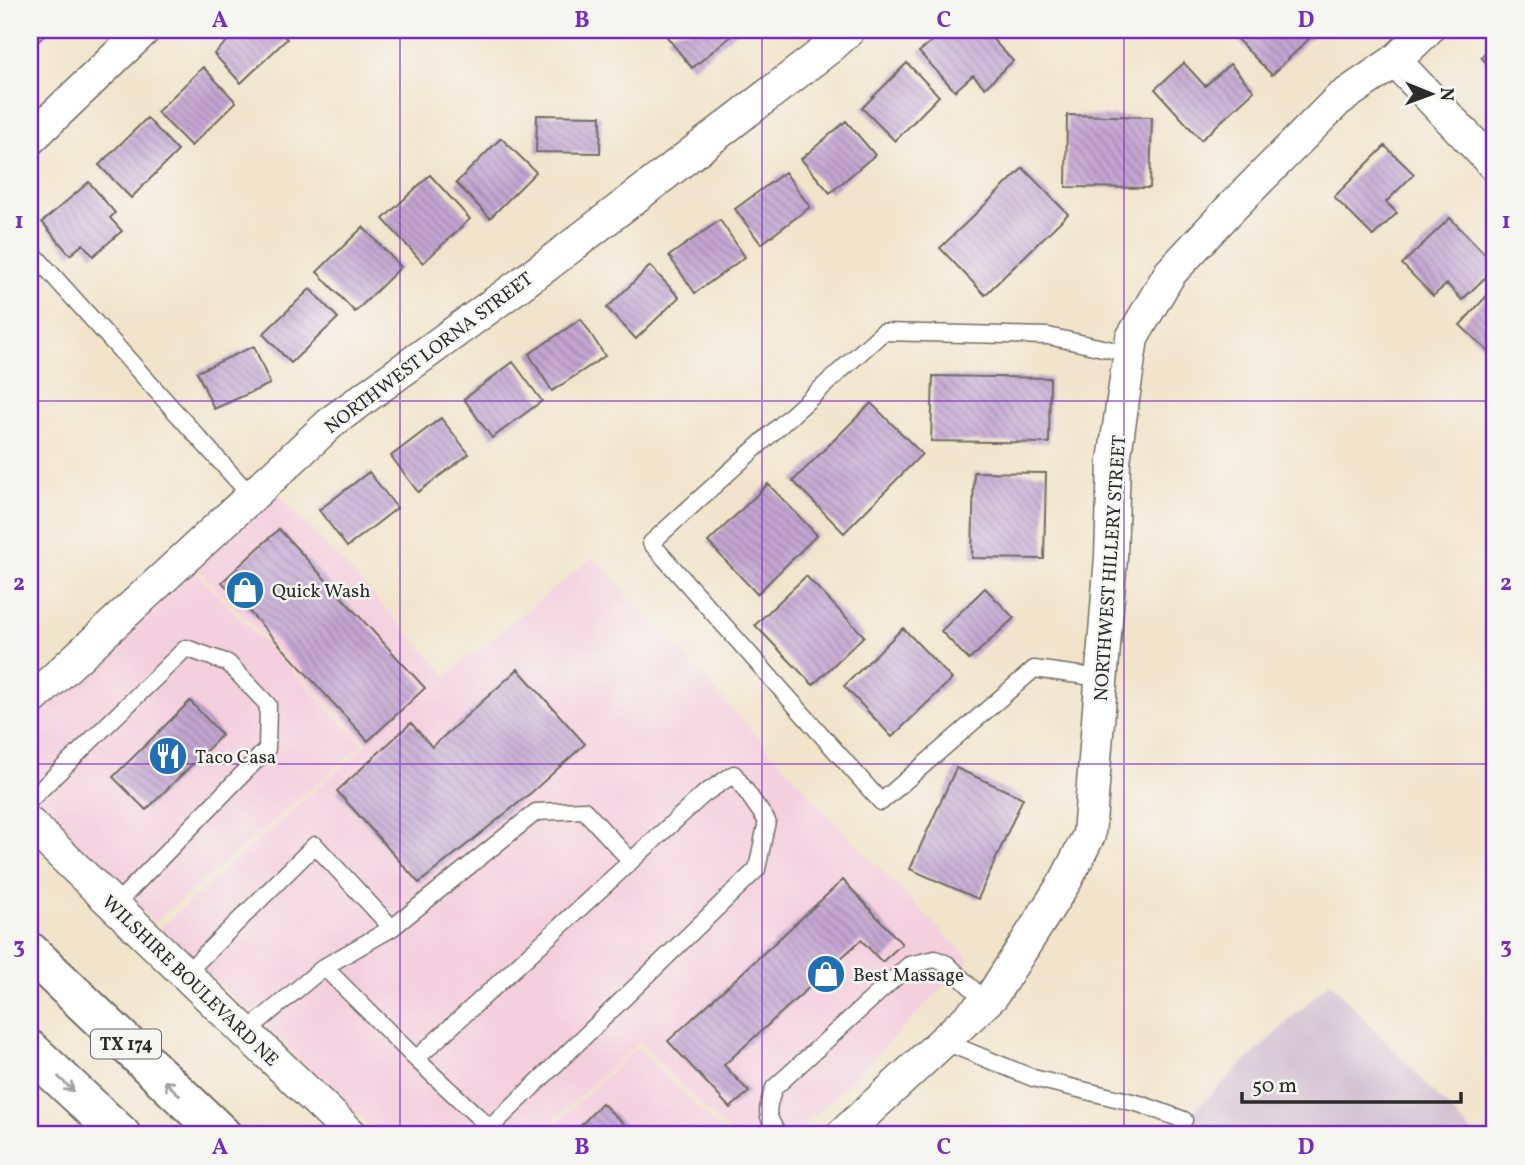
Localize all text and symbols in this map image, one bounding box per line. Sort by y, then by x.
text: A [212,5,228,37]
text: B [574,5,590,37]
text: C [937,5,951,37]
text: D [1298,5,1315,37]
north arrow [1396,60,1466,130]
text: N [1433,87,1459,102]
text: 1 [14,206,24,238]
text: 1 [1501,206,1511,238]
street label: NORTHWEST LORNA STREET [320,267,539,441]
street label: NORTHWEST HILLERY STREET [1089,434,1133,702]
text: 2 [13,568,25,600]
text: 2 [1500,568,1512,600]
shop icon: Quick Wash [224,569,266,611]
place label: Quick Wash [272,579,371,605]
restaurant icon: Taco Casa [147,735,189,777]
place label: Taco Casa [195,745,276,771]
street label: WILSHIRE BOULEVARD NE [96,890,284,1073]
text: 3 [13,931,25,963]
text: 3 [1500,931,1512,963]
shop icon: Best Massage [805,953,847,995]
place label: Best Massage [853,963,964,989]
road number: TX 174 [91,1030,161,1058]
scale bar [1242,1060,1460,1104]
text: 50 m [1252,1072,1297,1101]
one-way arrow [57,1076,74,1093]
one-way arrow [164,1080,181,1097]
text: A [212,1132,228,1164]
text: B [574,1132,590,1164]
text: C [937,1132,951,1164]
text: D [1298,1132,1315,1164]

